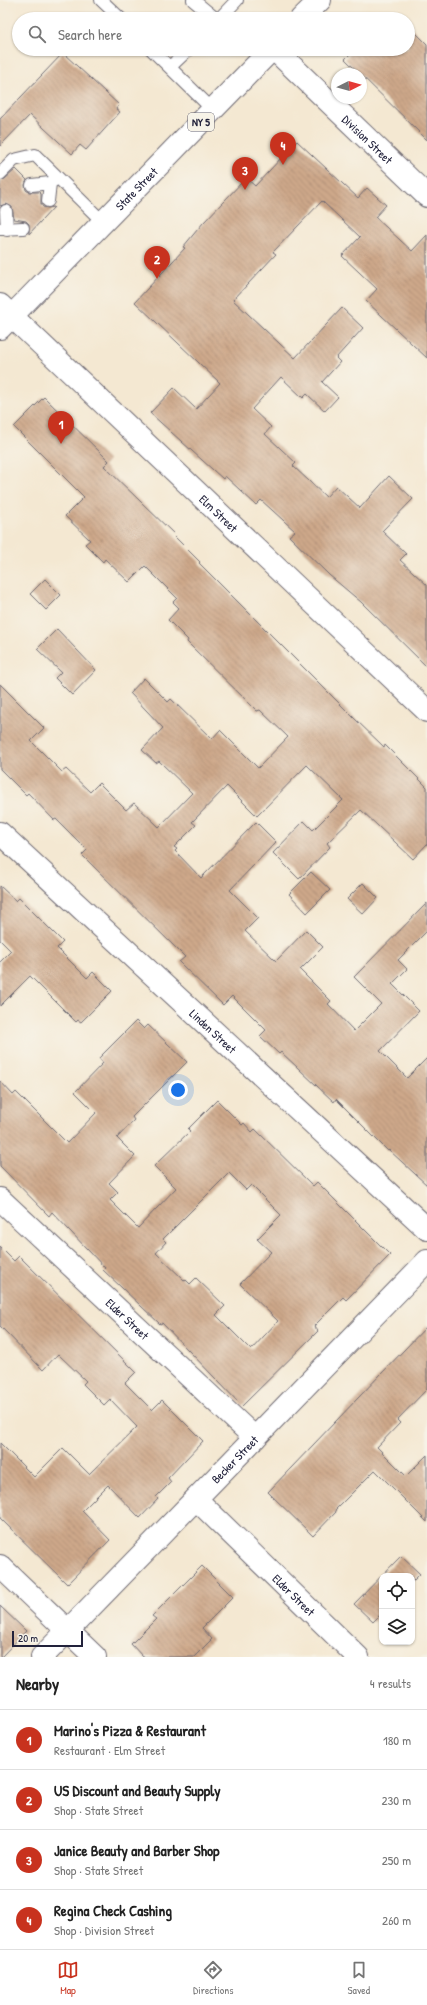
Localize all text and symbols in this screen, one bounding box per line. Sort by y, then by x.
search box [12,12,415,56]
icon: search [26,23,48,45]
text: Search here [58,24,122,45]
north arrow [331,68,367,104]
street label: Division Street [339,111,397,168]
road number: NY 5 [188,113,214,131]
pin: 4 [270,132,296,165]
pin: 3 [232,157,258,190]
street label: State Street [111,162,162,214]
pin: 2 [144,246,170,279]
pin: 1 [48,411,74,444]
street label: Elm Street [196,491,243,536]
street label: Linden Street [186,1005,241,1058]
your location [168,1080,188,1100]
street label: Elder Street [102,1294,154,1344]
street label: Becker Street [207,1431,262,1487]
street label: Elder Street [269,1570,320,1620]
map controls [379,1573,415,1645]
button: locate [379,1573,415,1609]
button: layers [379,1609,415,1645]
scale bar [12,1629,83,1648]
text: 20 m [18,1631,38,1645]
text: Nearby [16,1672,59,1695]
text: 4 results [370,1674,411,1692]
text: Marino's Pizza & Restaurant [54,1720,206,1741]
text: 1 [27,1731,31,1749]
text: 180 m [383,1731,411,1749]
text: Restaurant · Elm Street [54,1741,165,1759]
text: US Discount and Beauty Supply [54,1780,221,1801]
text: 2 [26,1791,32,1809]
text: 230 m [381,1791,411,1809]
text: Shop · State Street [54,1801,143,1819]
text: Janice Beauty and Barber Shop [54,1840,219,1861]
text: 3 [26,1851,32,1869]
text: 250 m [382,1851,411,1869]
text: Shop · State Street [54,1861,143,1879]
text: Regina Check Cashing [54,1900,172,1921]
text: 4 [27,1911,31,1929]
text: 260 m [382,1911,411,1929]
text: Shop · Division Street [54,1921,154,1939]
tab: Map [57,1959,79,1997]
tab: Directions [193,1959,234,1997]
tab: Saved [348,1959,370,1997]

